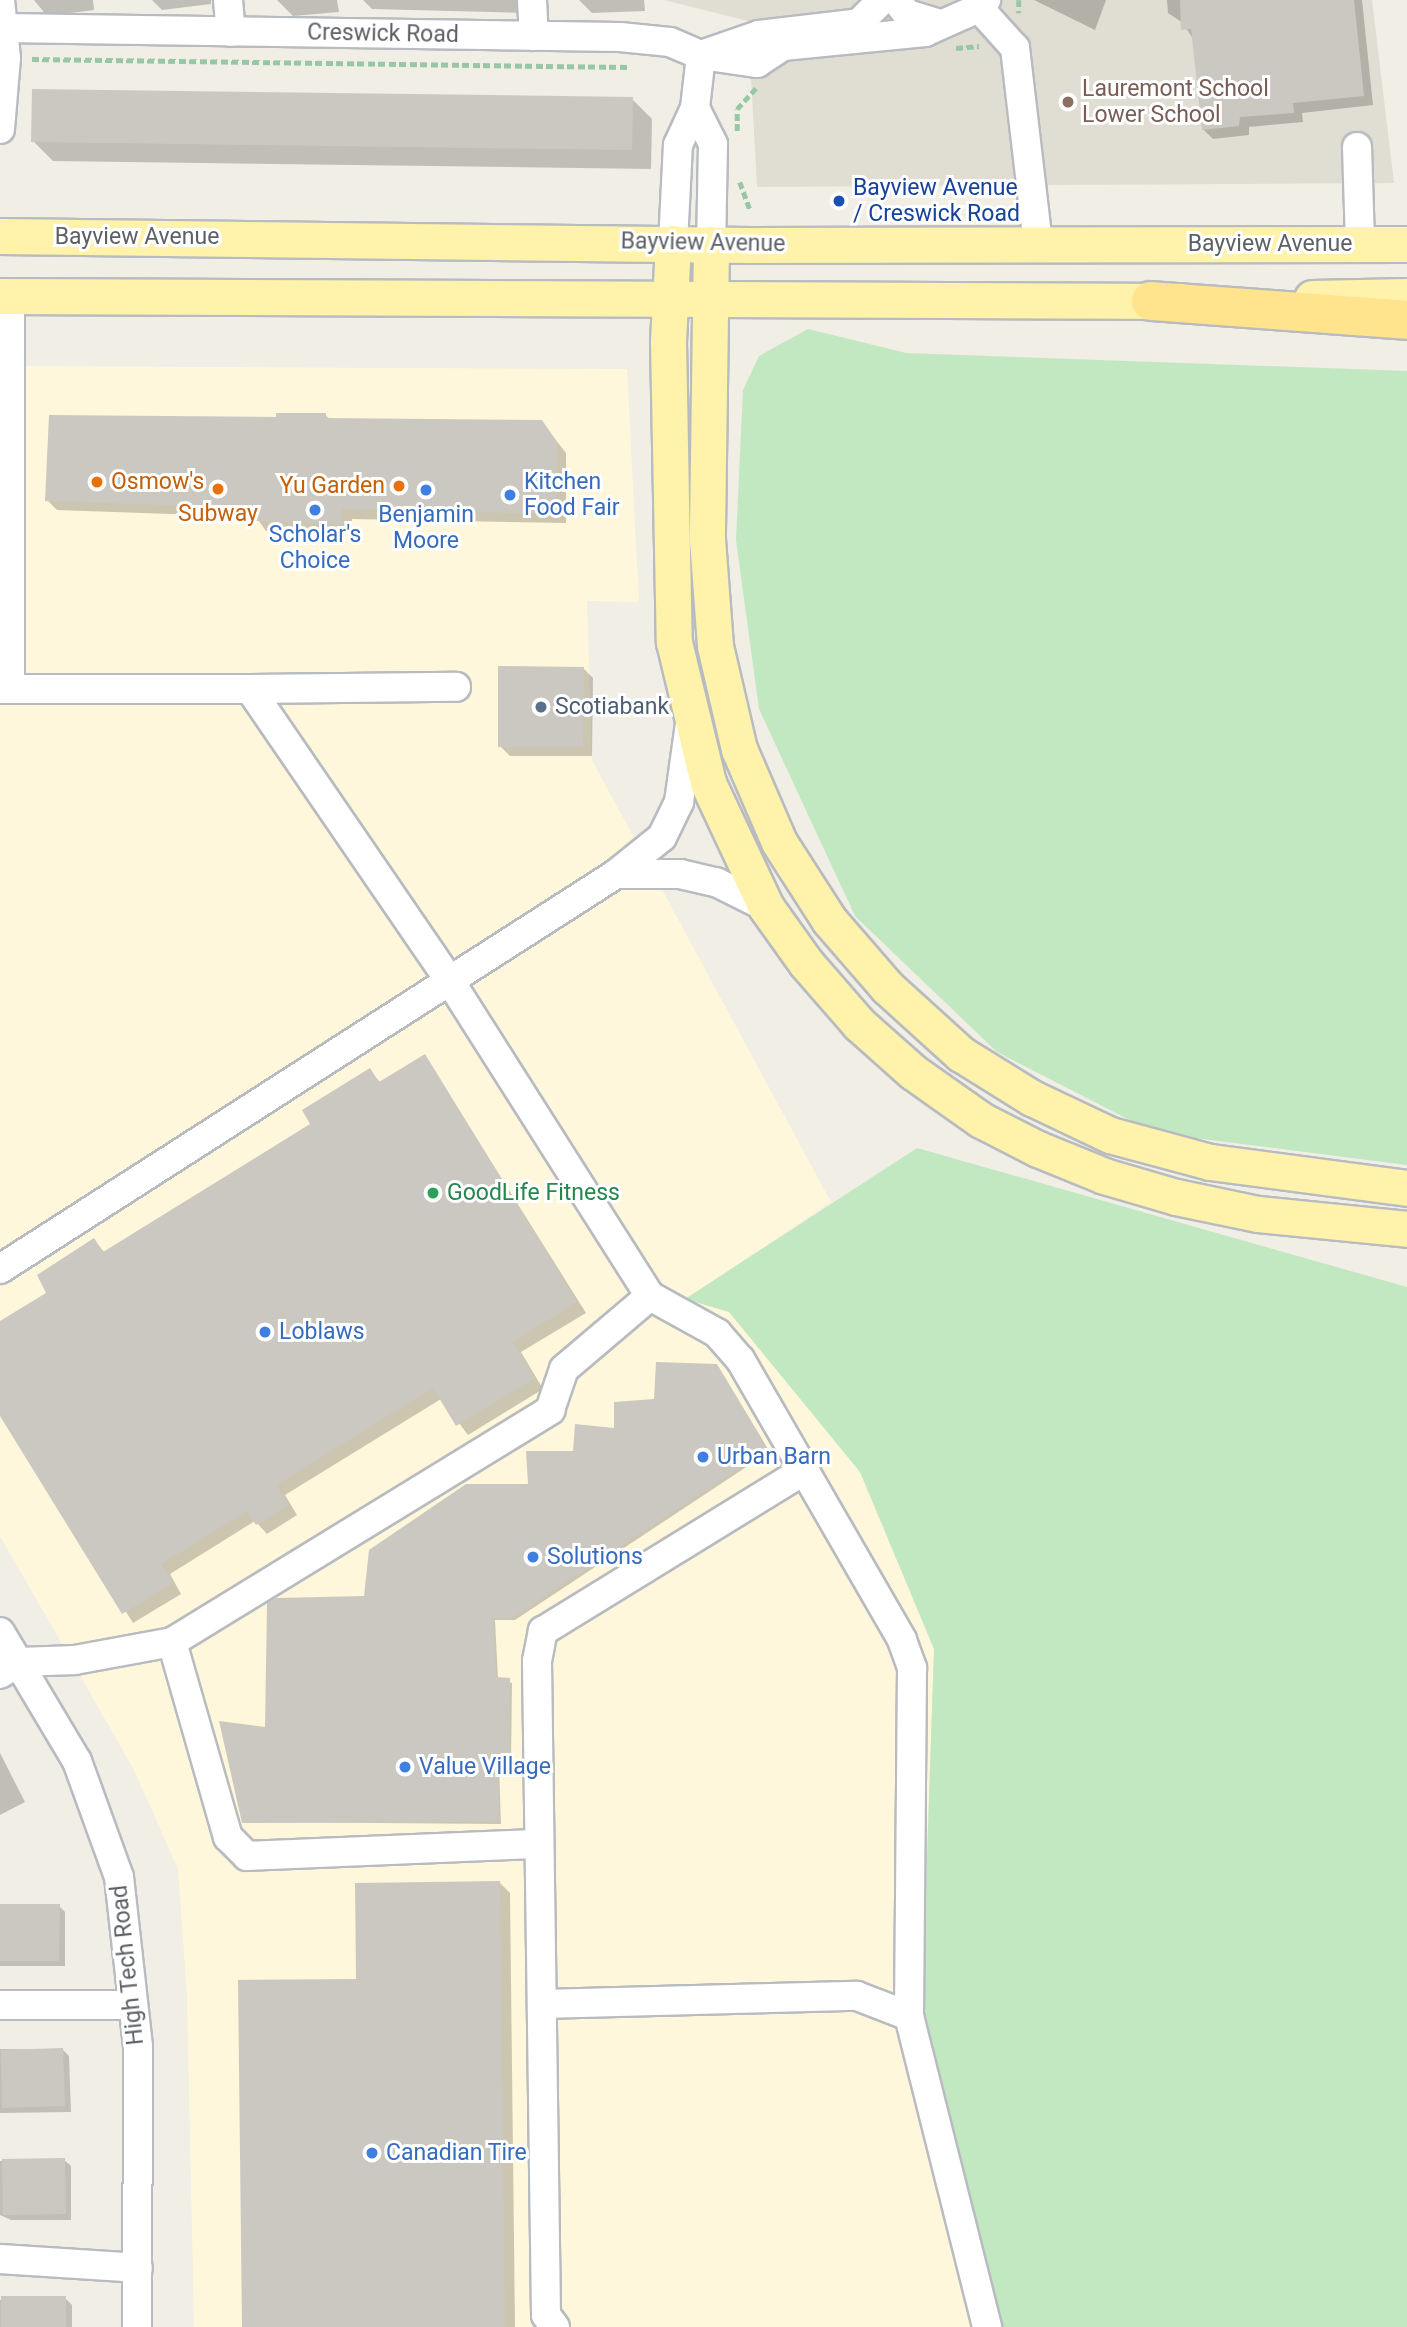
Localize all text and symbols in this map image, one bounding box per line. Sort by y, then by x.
street label: Creswick Road [307,19,459,49]
place label: Lauremont School Lower School [1082,75,1269,129]
marker: Lauremont School Lower School [1060,94,1076,110]
place label: Bayview Avenue / Creswick Road [853,174,1020,228]
marker: Bayview Avenue / Creswick Road [831,193,847,209]
street label: Bayview Avenue [55,223,219,251]
street label: Bayview Avenue [620,228,786,258]
street label: Bayview Avenue [1188,230,1352,258]
place label: Osmow's [111,468,204,496]
place label: Kitchen Food Fair [524,468,620,522]
place label: Yu Garden [280,472,385,500]
marker: Osmow's [89,474,105,490]
marker: Yu Garden [391,478,407,494]
marker: Subway [210,481,226,497]
marker: Benjamin Moore [418,482,434,498]
marker: Kitchen Food Fair [502,487,518,503]
place label: Subway [178,500,258,528]
place label: Benjamin Moore [378,501,474,555]
marker: Scholar's Choice [307,502,323,518]
place label: Scholar's Choice [269,521,361,575]
place label: Scotiabank [555,693,669,721]
marker: Scotiabank [533,699,549,715]
place label: GoodLife Fitness [447,1179,620,1207]
marker: GoodLife Fitness [425,1185,441,1201]
place label: Loblaws [279,1318,365,1346]
marker: Loblaws [257,1324,273,1340]
place label: Urban Barn [717,1443,831,1471]
marker: Urban Barn [695,1449,711,1465]
place label: Solutions [547,1543,643,1571]
marker: Solutions [525,1549,541,1565]
place label: Value Village [419,1753,551,1781]
marker: Value Village [397,1759,413,1775]
street label: High Tech Road [106,1883,150,2047]
place label: Canadian Tire [386,2139,527,2167]
marker: Canadian Tire [364,2145,380,2161]

